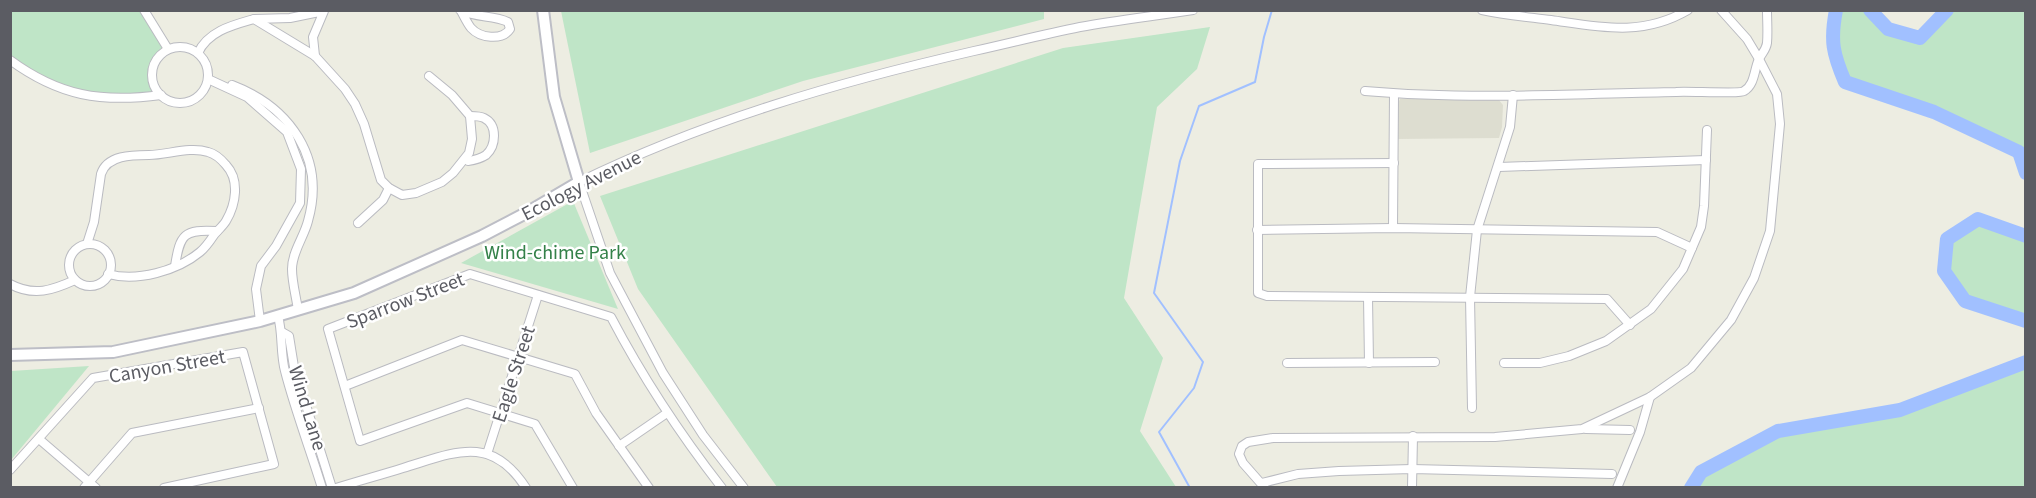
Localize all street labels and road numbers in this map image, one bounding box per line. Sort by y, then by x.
street label: Ecology Avenue [517,144,646,228]
street label: Sparrow Street [342,265,469,336]
street label: Eagle Street [485,322,543,426]
street label: Canyon Street [107,343,228,391]
street label: Wind Lane [281,362,333,454]

